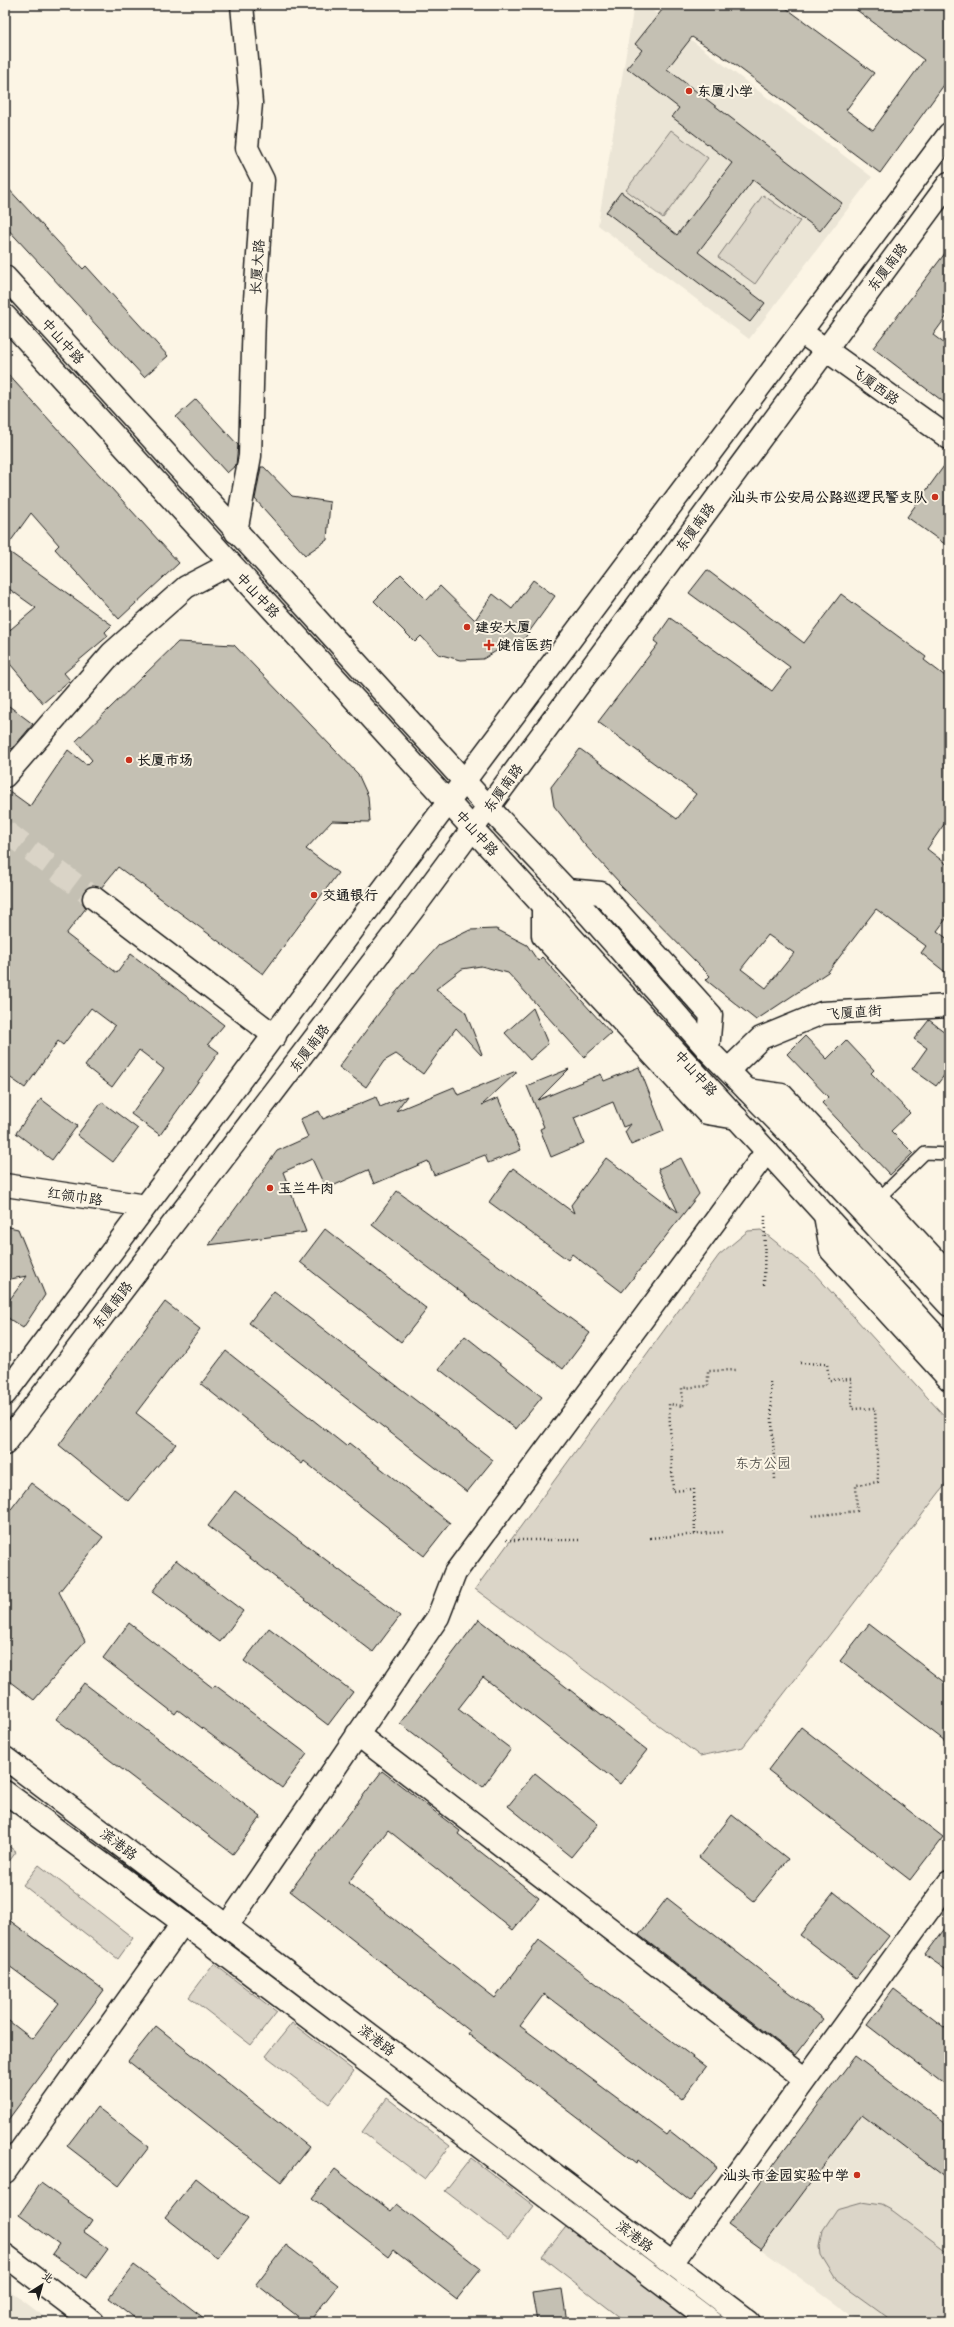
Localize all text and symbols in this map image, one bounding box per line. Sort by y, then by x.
place label: 东厦小学 [697,83,753,101]
marker: 东厦小学 [684,86,694,96]
street label: 长厦大路 [247,239,269,296]
street label: 东厦南路 [864,240,912,295]
street label: 中山中路 [37,315,88,368]
street label: 飞厦西路 [846,362,902,410]
place label: 汕头市公安局公路巡逻民警支队 [731,489,927,507]
marker: 汕头市公安局公路巡逻民警支队 [930,492,940,502]
street label: 东厦南路 [672,500,720,556]
street label: 中山中路 [232,569,283,622]
place label: 建安大厦 [475,619,531,637]
marker: 建安大厦 [462,622,472,632]
place label: 健信医药 [497,637,553,655]
marker: 健信医药 [484,640,494,650]
place label: 长厦市场 [137,752,193,770]
marker: 长厦市场 [124,755,134,765]
street label: 东厦南路 [480,761,528,817]
street label: 中山中路 [451,807,502,860]
place label: 交通银行 [322,887,378,905]
marker: 交通银行 [309,890,319,900]
street label: 飞厦直街 [826,1002,883,1024]
street label: 东厦南路 [286,1021,334,1076]
street label: 中山中路 [670,1047,721,1100]
place label: 玉兰牛肉 [278,1180,334,1198]
marker: 玉兰牛肉 [265,1183,275,1193]
street label: 红领巾路 [46,1184,104,1210]
street label: 东厦南路 [88,1278,137,1333]
park label: 东方公园 [735,1455,791,1473]
street label: 滨港路 [96,1825,141,1865]
street label: 滨港路 [354,2021,399,2061]
place label: 汕头市金园实验中学 [723,2167,849,2185]
marker: 汕头市金园实验中学 [852,2170,862,2180]
street label: 滨港路 [612,2217,657,2257]
north arrow [22,2265,62,2305]
text: 北 [39,2269,56,2287]

